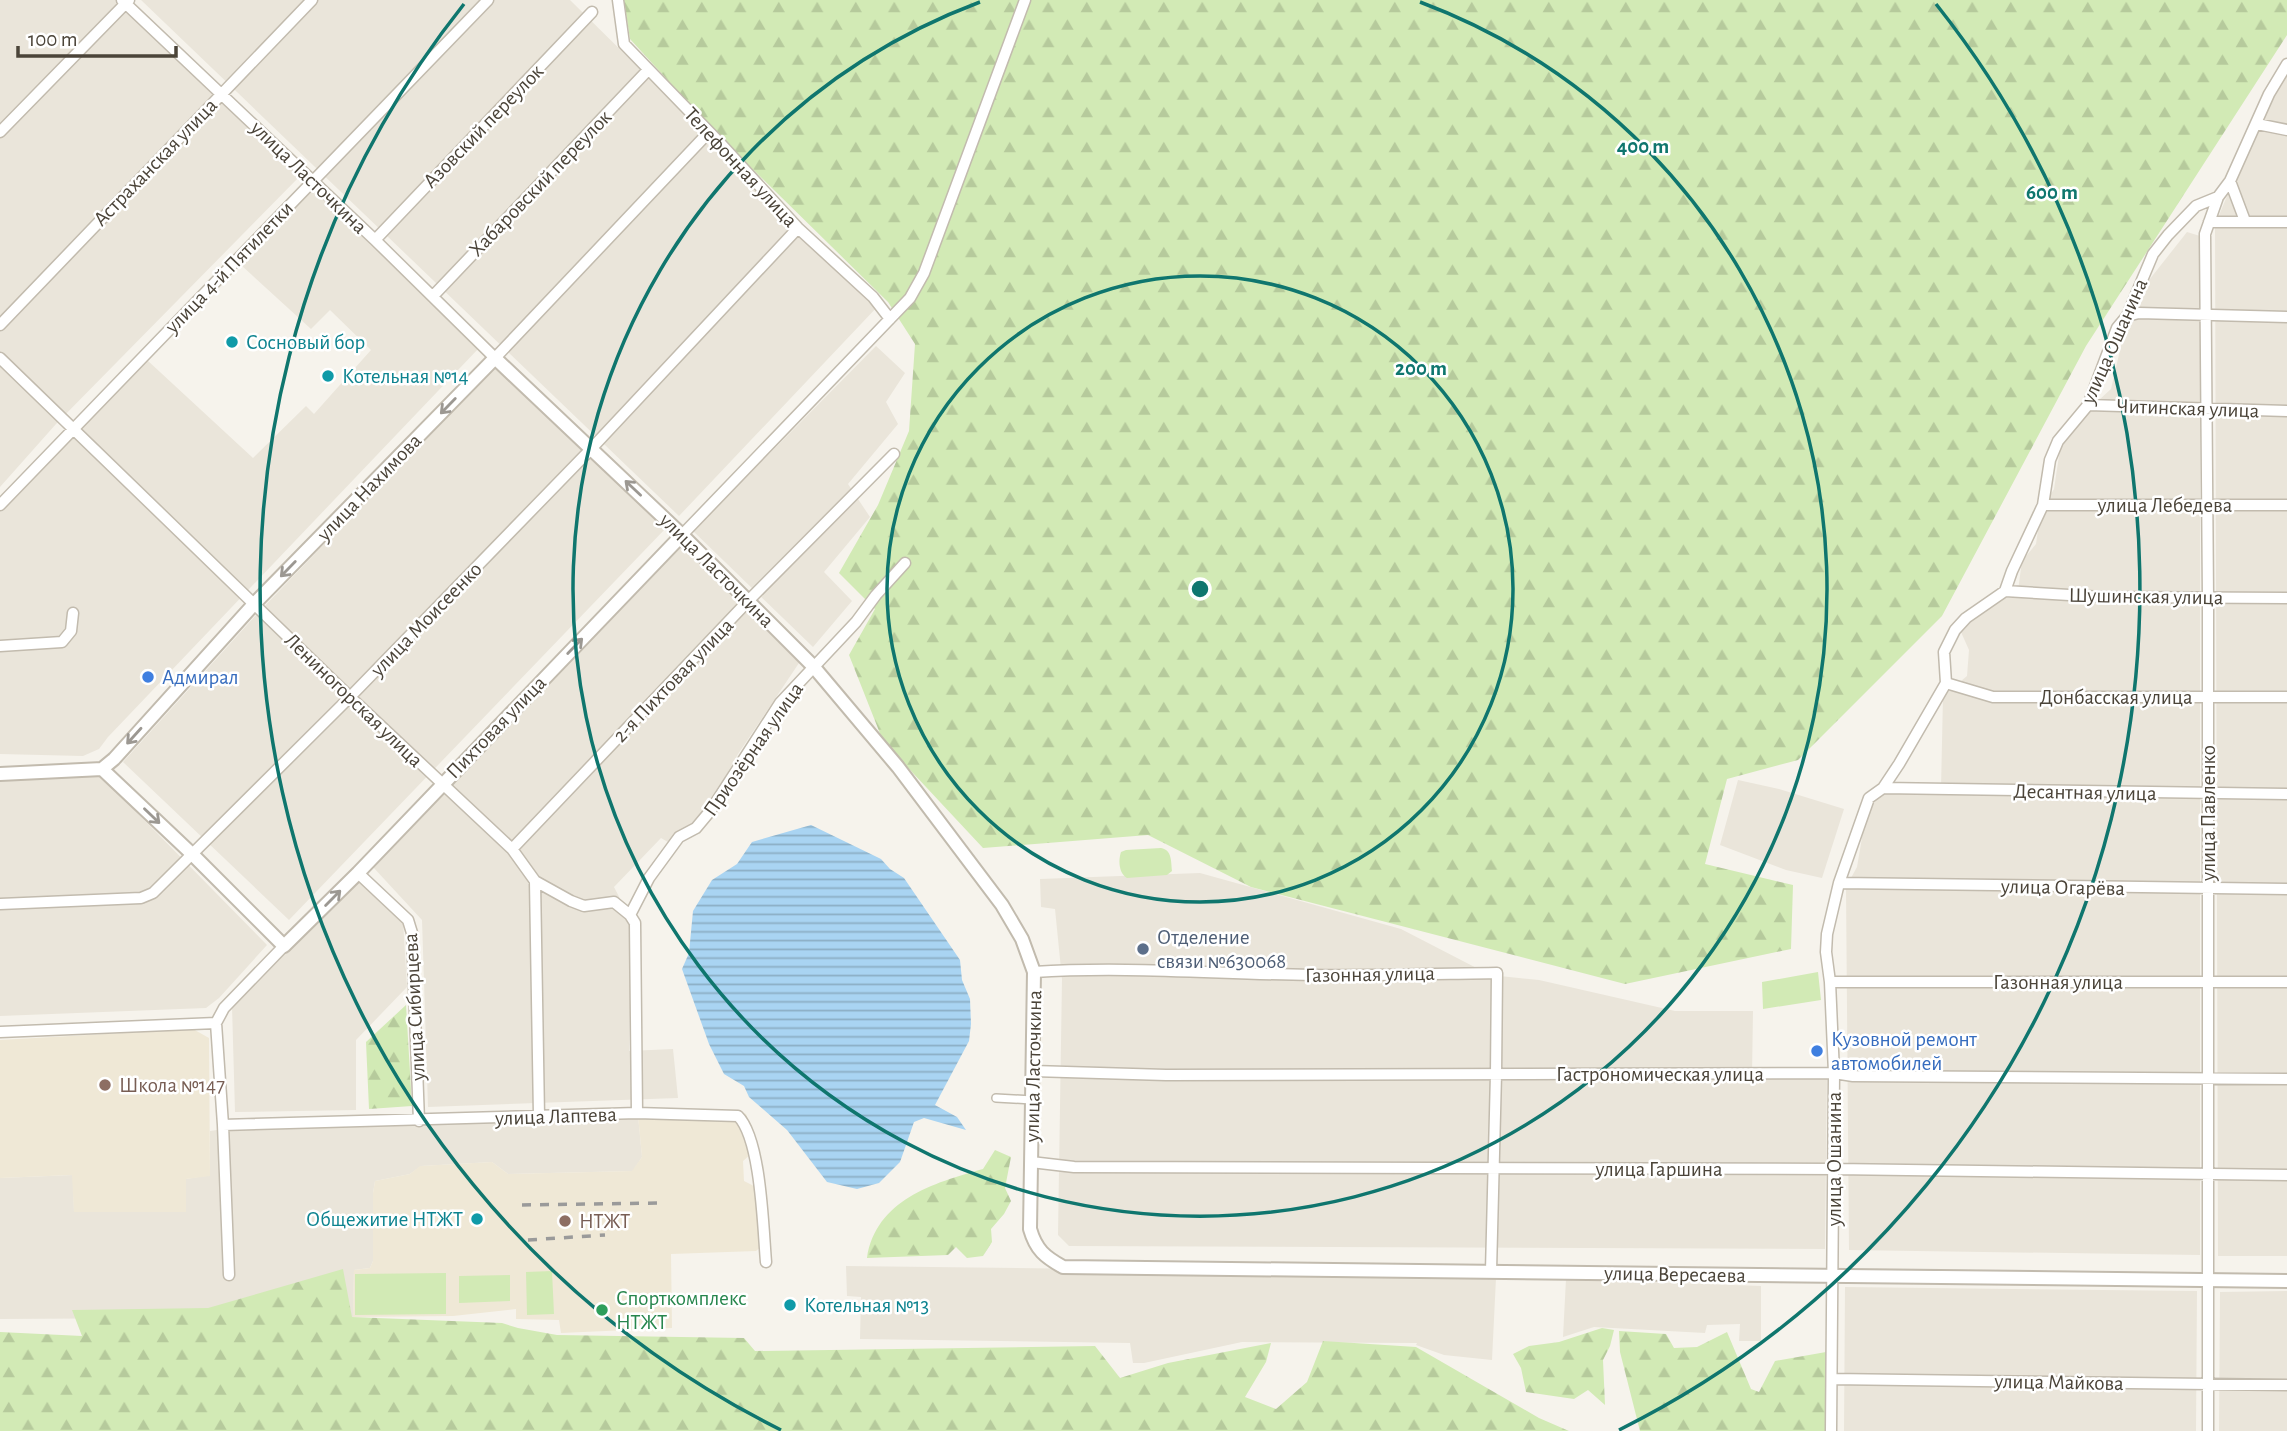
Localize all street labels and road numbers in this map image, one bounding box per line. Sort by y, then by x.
street label: Азовский переулок [419,60,548,192]
street label: Астраханская улица [89,94,222,230]
street label: Телефонная улица [680,103,801,232]
street label: Хабаровский переулок [465,106,616,261]
street label: улица Ласточкина [246,116,371,238]
street label: улица 4-й Пятилетки [161,197,297,338]
street label: улица Ошанина [2077,275,2152,408]
street label: Читинская улица [2116,396,2260,422]
street label: улица Нахимова [312,429,426,546]
street label: улица Лебедева [2097,495,2233,516]
street label: улица Ласточкина [655,508,778,632]
street label: улица Моисеенко [366,558,486,681]
street label: Шушинская улица [2068,585,2224,608]
street label: 2-я Пихтовая улица [609,614,738,746]
street label: Лениногорская улица [281,629,427,772]
street label: Пихтовая улица [442,672,551,783]
street label: Приозёрная улица [700,678,808,820]
street label: Донбасская улица [2039,687,2193,708]
street label: улица Павленко [2198,745,2219,882]
street label: Десантная улица [2013,781,2157,804]
street label: улица Огарёва [2000,876,2126,899]
street label: улица Сибирцева [400,932,429,1082]
street label: Газонная улица [1305,963,1436,986]
street label: Газонная улица [1993,972,2123,993]
street label: улица Ласточкина [1022,989,1045,1143]
street label: Гастрономическая улица [1556,1064,1764,1085]
street label: улица Ошанина [1824,1091,1845,1227]
street label: улица Лаптева [494,1104,618,1129]
street label: улица Гаршина [1594,1159,1723,1180]
street label: улица Вересаева [1603,1263,1747,1286]
street label: улица Майкова [1993,1371,2124,1394]

